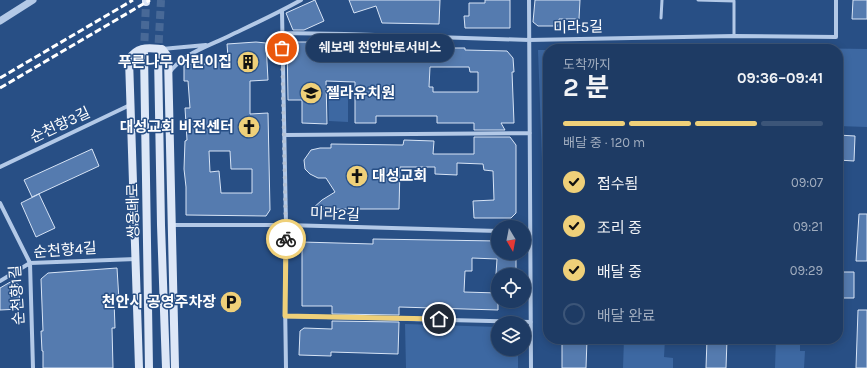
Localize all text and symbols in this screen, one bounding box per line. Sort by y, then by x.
street label: 미라5길 [553,18,603,36]
pin [265,31,299,65]
callout: 쉐보레 천안바로서비스 [306,34,454,62]
icon: bag [271,37,293,59]
text: 쉐보레 천안바로서비스 [319,40,441,55]
building icon: 푸른나무 어린이집 [235,49,261,75]
place label: 푸른나무 어린이집 [118,53,232,71]
text: 도착까지 [563,57,611,72]
text: 09:36–09:41 [737,69,823,87]
text: 2 분 [563,72,609,103]
school or university icon: 젤라유치원 [298,80,324,106]
place label: 젤라유치원 [326,84,395,102]
street label: 순천향3길 [27,103,93,147]
church icon: 대성교회 비전센터 [236,114,262,140]
place label: 대성교회 비전센터 [120,118,234,136]
text: 배달 중 · 120 m [563,135,645,150]
church icon: 대성교회 [344,163,370,189]
place label: 대성교회 [372,167,427,185]
icon: check [563,171,585,193]
text: 접수됨 [597,175,638,193]
text: 09:07 [791,175,823,190]
street label: 쌍용대로 [124,183,142,239]
street label: 미라2길 [310,204,360,224]
icon: check [563,215,585,237]
courier [266,219,306,259]
text: 조리 중 [597,219,642,237]
text: 09:21 [793,219,823,234]
north arrow [491,220,531,260]
map controls [491,220,531,356]
icon: bike [275,228,297,250]
street label: 순천향4길 [33,239,97,261]
icon: check [563,259,585,281]
text: 배달 중 [597,263,642,281]
text: 09:29 [790,263,823,278]
street label: 순천향1길 [6,264,28,326]
button: locate [491,268,531,308]
parking icon: 천안시 공영주차장 [218,289,244,315]
place label: 천안시 공영주차장 [102,293,216,311]
pin [422,302,456,336]
text: 배달 완료 [597,307,656,325]
icon: home [428,308,450,330]
button: layers [491,316,531,356]

